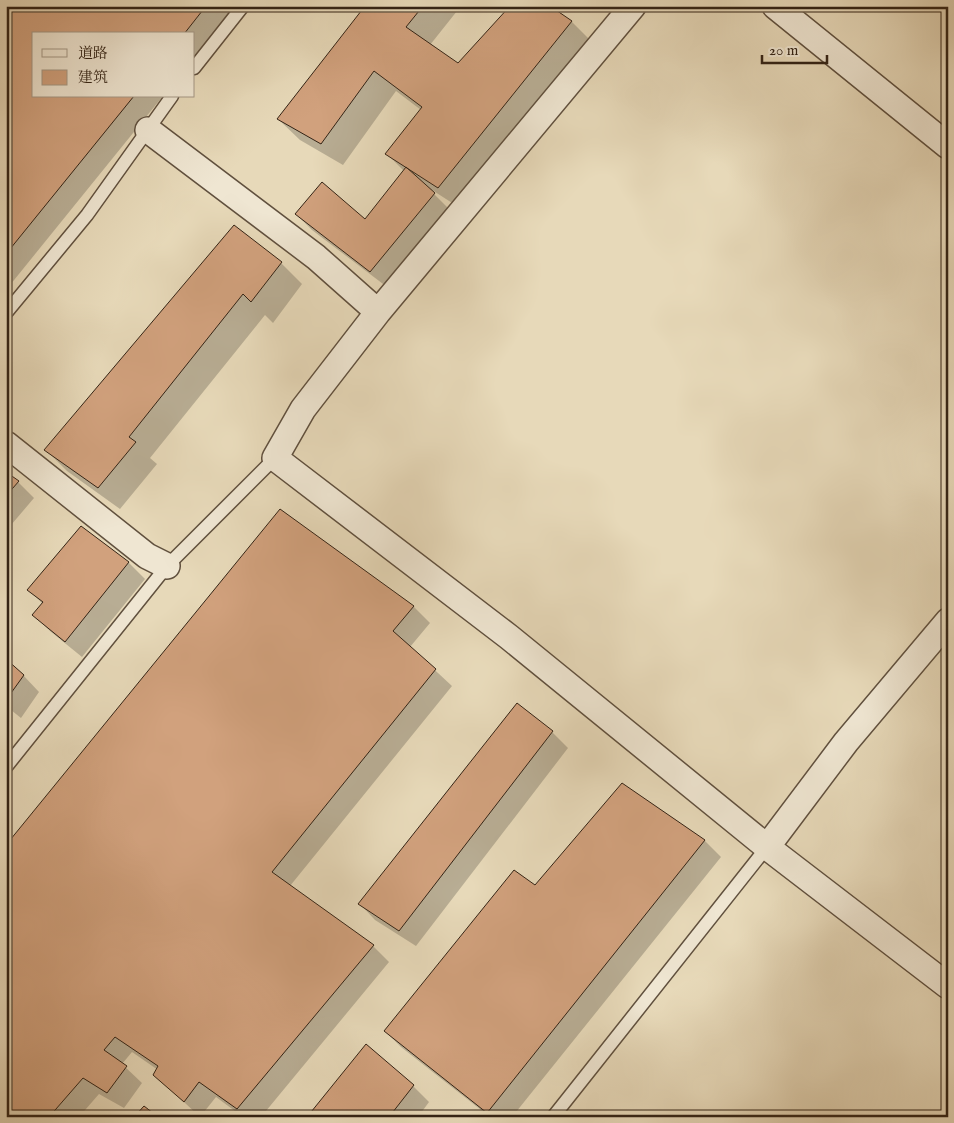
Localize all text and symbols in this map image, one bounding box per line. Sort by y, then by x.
legend [32,32,195,98]
scale bar [762,32,826,64]
text: 20 m [769,41,799,60]
text: 道路 [78,44,108,63]
text: 建筑 [78,68,108,87]

